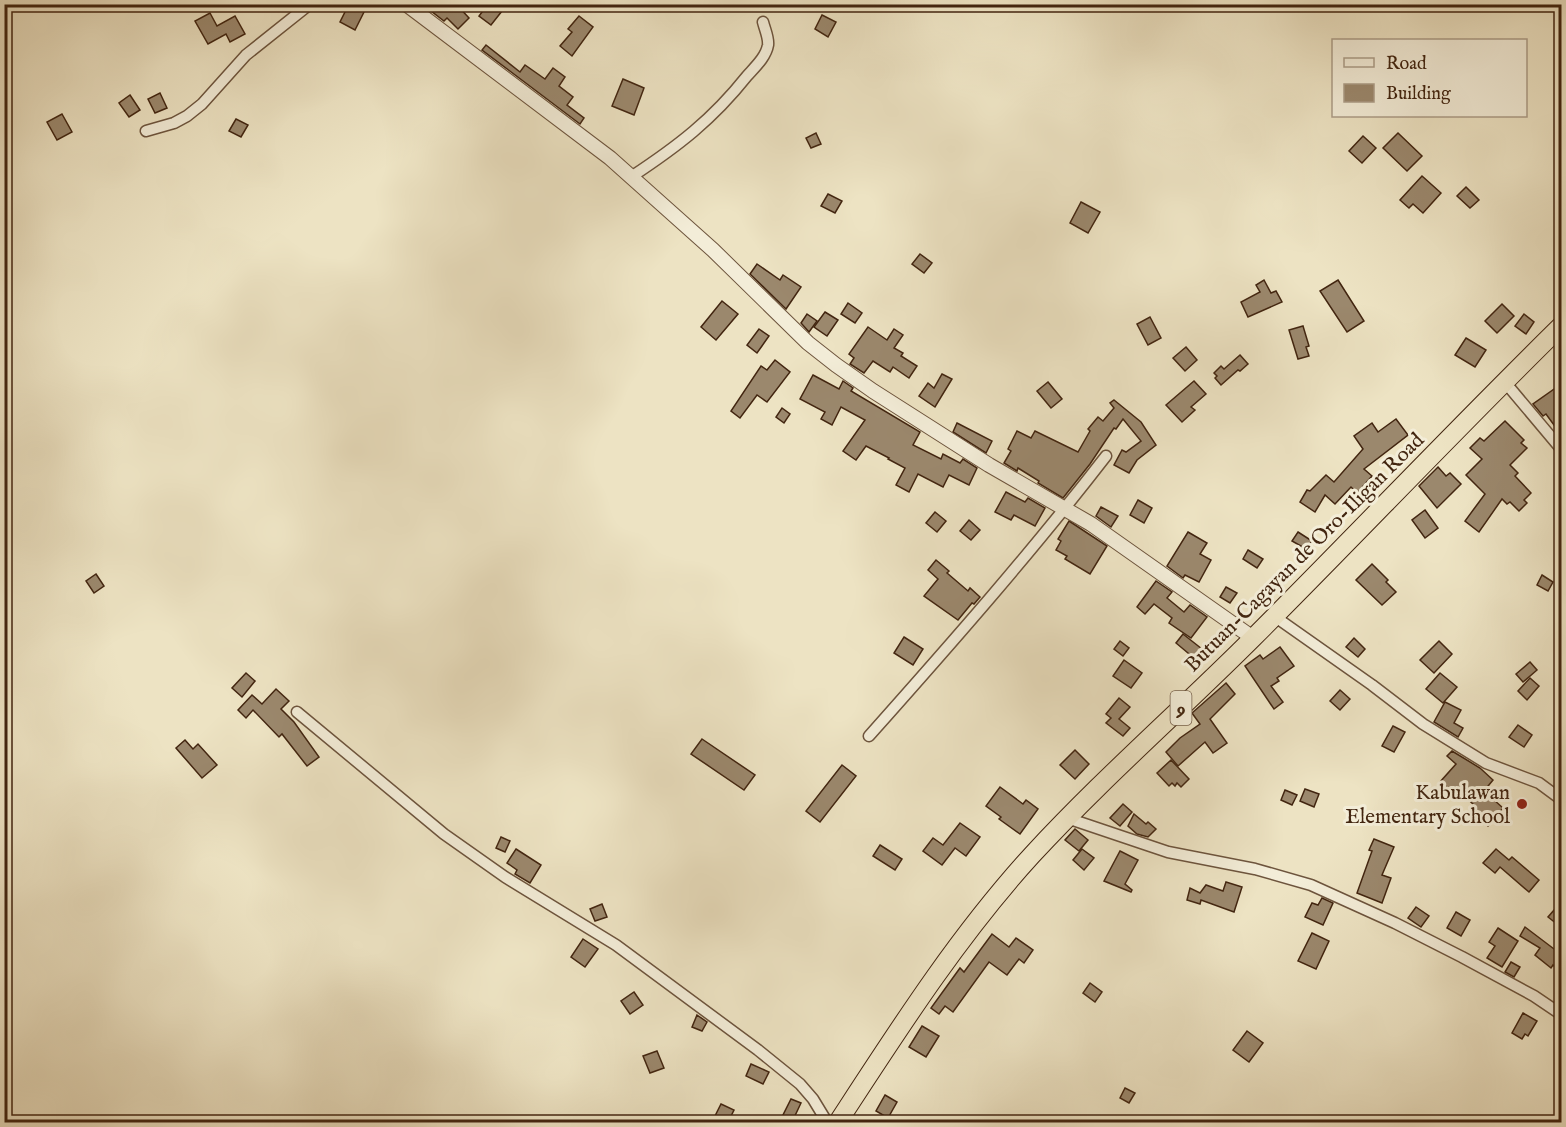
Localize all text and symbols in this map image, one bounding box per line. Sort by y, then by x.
legend [1332,39,1527,117]
text: Road [1386,53,1427,76]
text: Building [1386,83,1451,106]
street label: Butuan-Cagayan de Oro-Iligan Road [1180,427,1431,679]
road number: 9 [1170,691,1192,725]
place label: Kabulawan Elementary School [1345,780,1510,831]
marker: Kabulawan Elementary School [1515,797,1529,811]

